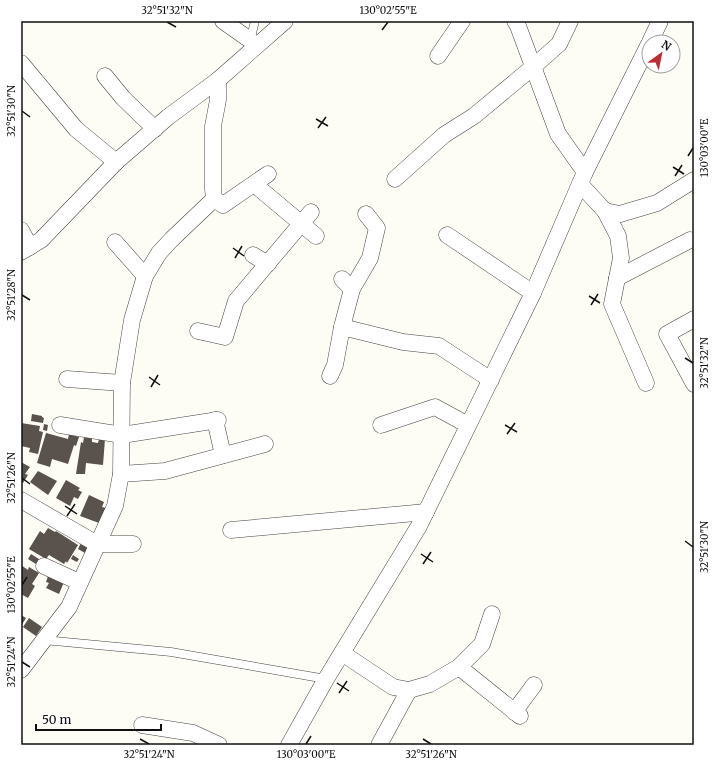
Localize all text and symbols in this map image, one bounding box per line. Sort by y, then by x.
text: 32°51'32"N [141,4,193,17]
text: 130°02'55"E [359,4,417,17]
north arrow [641,34,681,74]
text: N [659,37,674,54]
text: 32°51'30"N [5,85,18,137]
text: 130°03'00"E [698,118,711,177]
text: 32°51'28"N [5,269,18,321]
text: 32°51'32"N [698,337,711,389]
text: 32°51'26"N [5,452,18,504]
text: 32°51'30"N [698,521,711,573]
text: 130°02'55"E [5,556,18,614]
text: 32°51'24"N [5,636,18,688]
scale bar [36,706,161,732]
text: 50 m [42,712,71,727]
text: 32°51'24"N [124,748,175,761]
text: 130°03'00"E [277,748,336,761]
text: 32°51'26"N [405,748,457,761]

